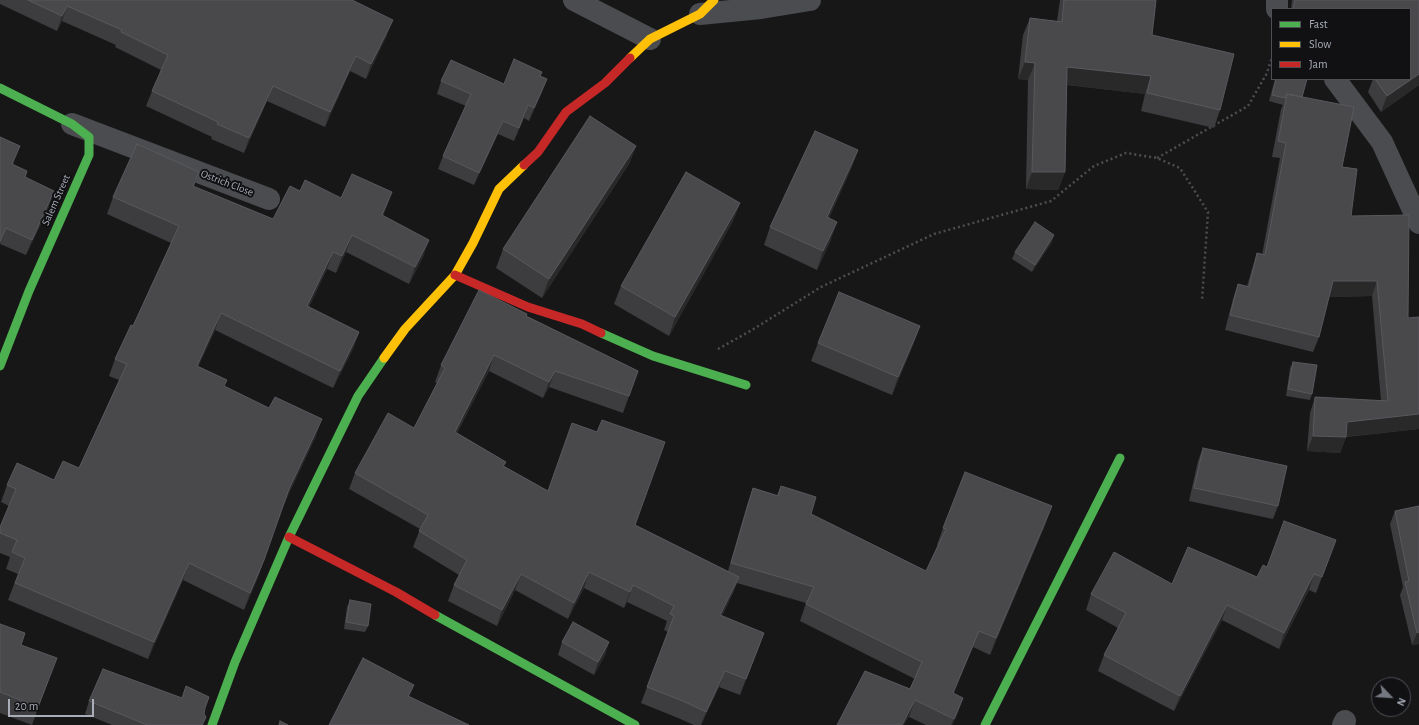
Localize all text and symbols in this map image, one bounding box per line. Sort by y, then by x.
legend [1271,8,1411,80]
text: Fast [1309,18,1328,30]
text: Slow [1309,38,1331,50]
text: Jam [1309,58,1328,70]
street label: Ostrich Close [199,167,255,199]
street label: Salem Street [39,172,73,228]
north arrow [1371,677,1411,717]
scale bar [10,691,96,717]
text: N [1395,696,1408,708]
text: 20 m [15,700,38,712]

